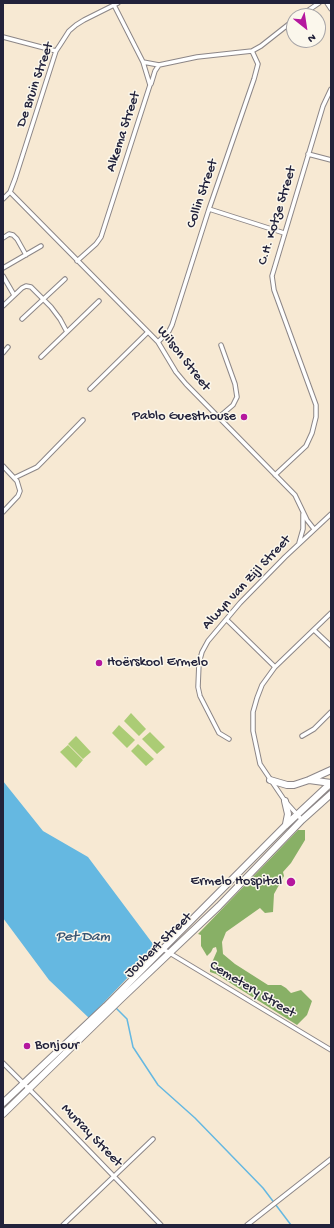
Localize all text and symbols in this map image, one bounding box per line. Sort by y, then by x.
north arrow [286,8,326,48]
text: N [305,31,318,45]
street label: De Bruin Street [14,40,58,130]
street label: Alkema Street [103,90,145,174]
street label: Collin Street [183,158,223,230]
street label: C.H. Kotze Street [255,165,301,267]
street label: Wilson Street [152,323,214,395]
place label: Pablo Guesthouse [132,409,236,425]
marker: Pablo Guesthouse [239,412,249,422]
street label: Alwyn van Zijl Street [199,532,295,634]
place label: Hoërskool Ermelo [107,655,208,671]
marker: Hoërskool Ermelo [94,658,104,668]
place label: Ermelo Hospital [191,874,282,890]
marker: Ermelo Hospital [285,876,297,888]
street label: Joubert Street [122,910,196,982]
water label: Pet Dam [56,929,110,947]
street label: Cemetery Street [206,958,298,1022]
place label: Bonjour [35,1038,79,1054]
marker: Bonjour [22,1041,32,1051]
street label: Murray Street [57,1101,125,1171]

